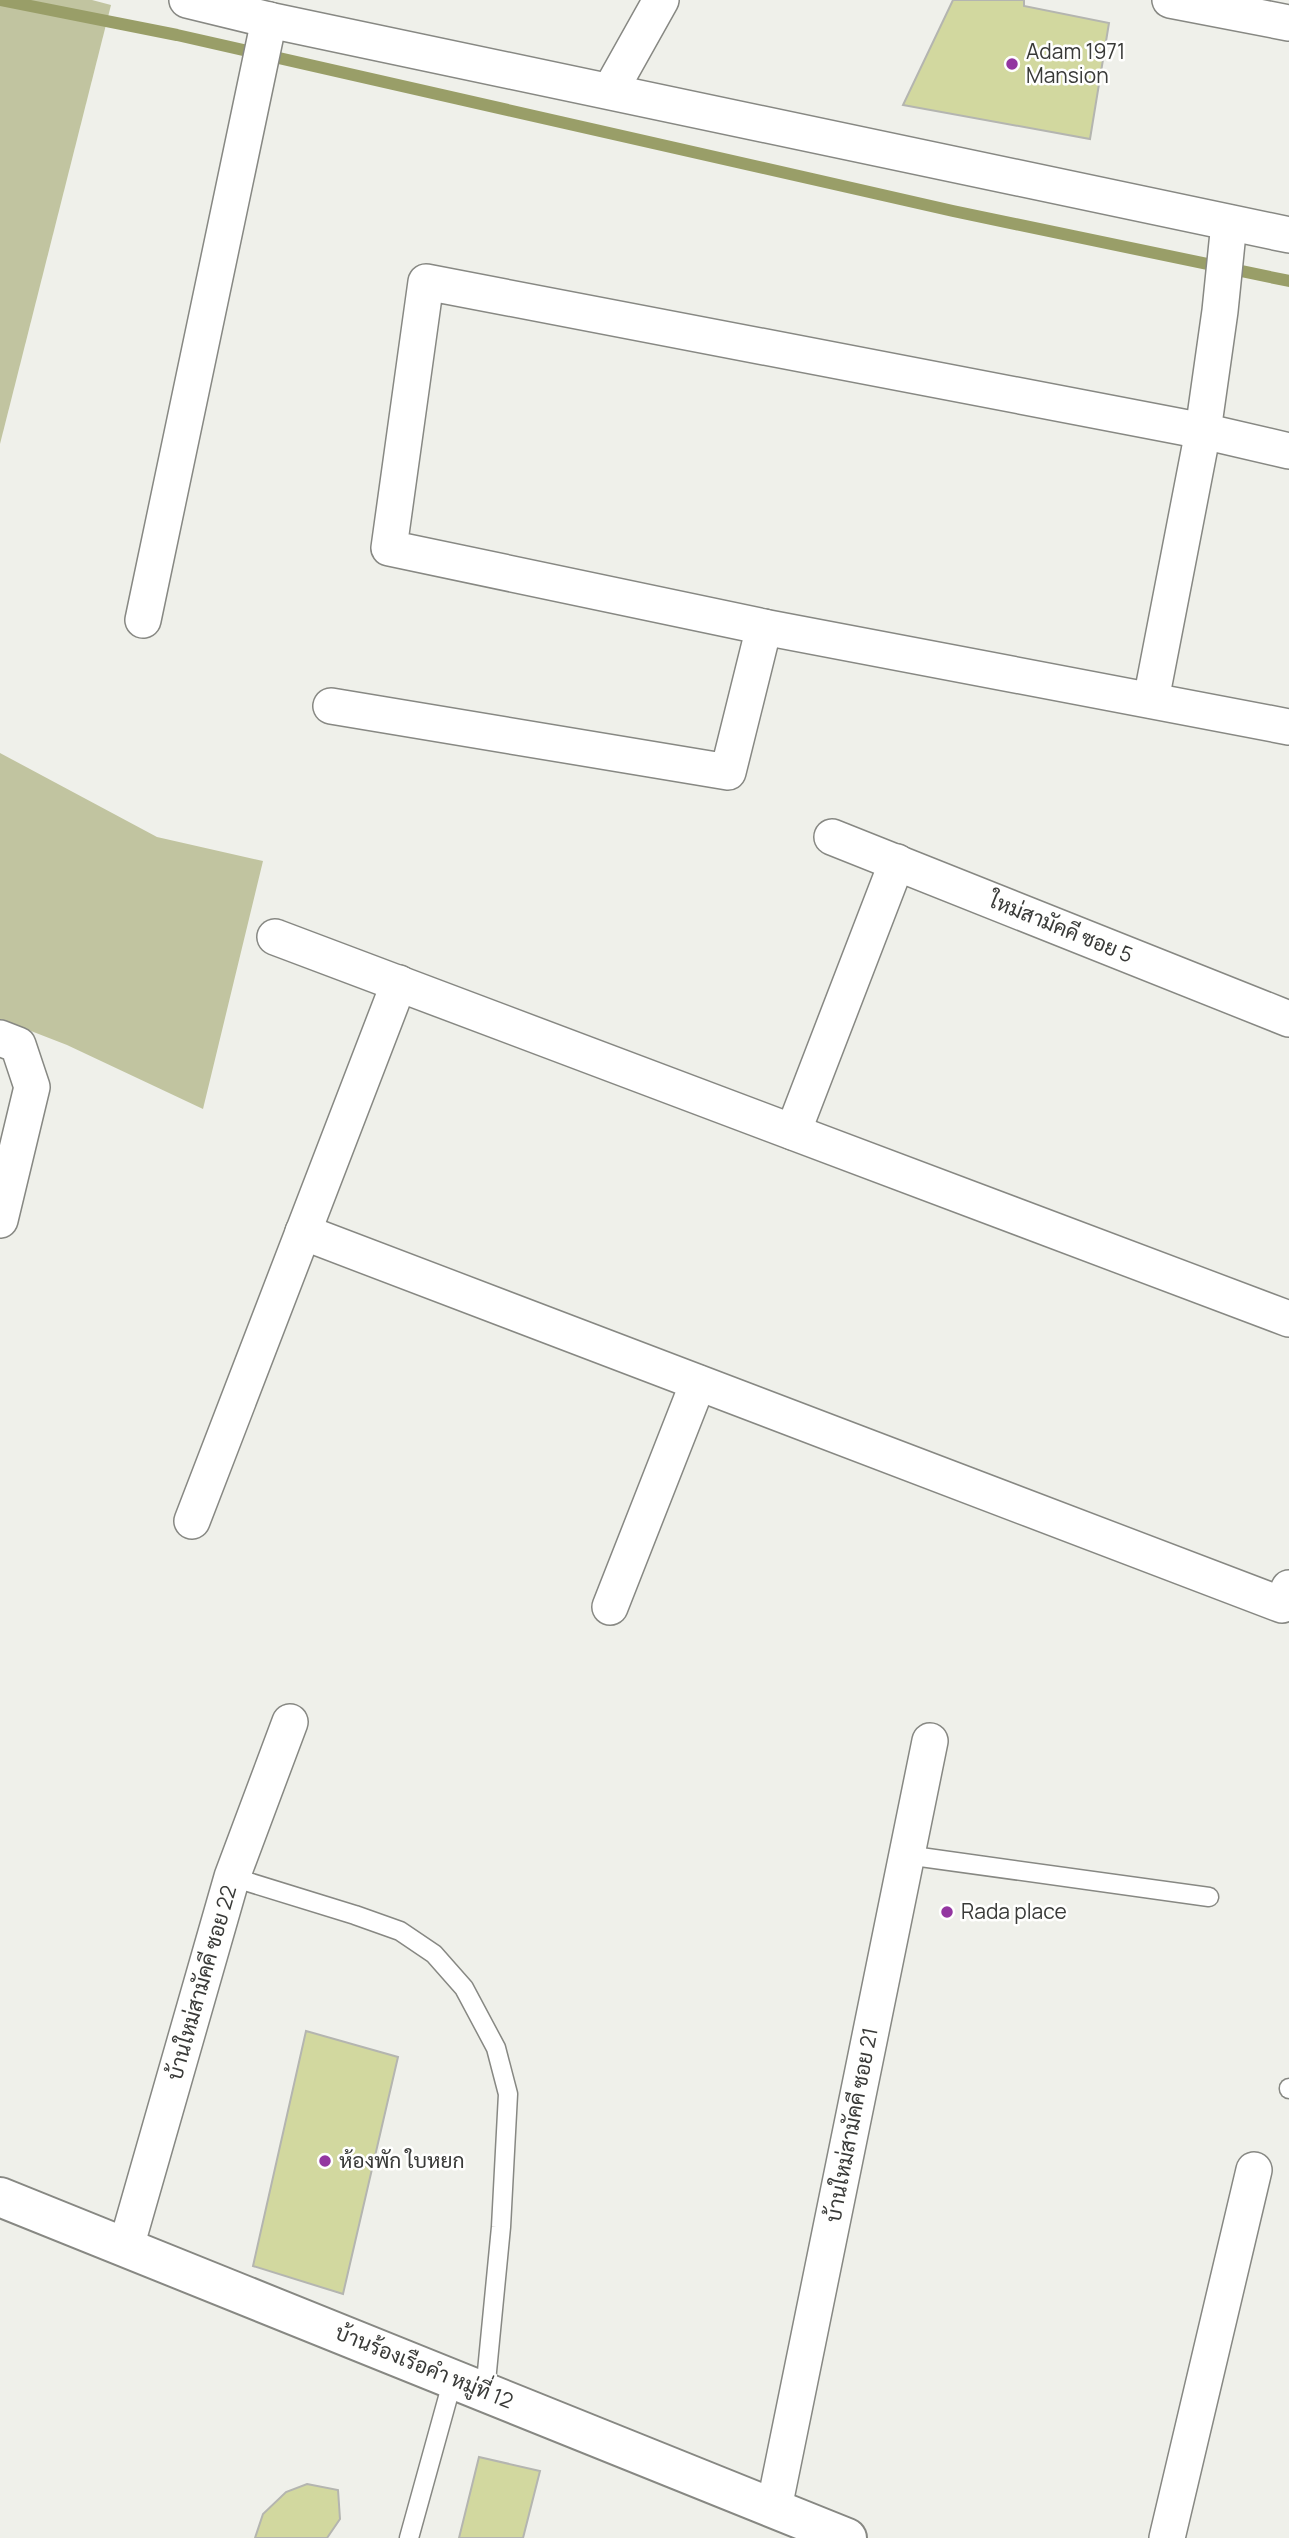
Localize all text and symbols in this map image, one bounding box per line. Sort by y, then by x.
place label: Adam 1971 Mansion [1026,37,1125,89]
marker: Adam 1971 Mansion [1004,56,1020,72]
street label: ใหม่สามัคคี ซอย 5 [984,885,1137,969]
street label: บ้านใหม่สามัคคี ซอย 22 [160,1882,242,2083]
place label: Rada place [961,1897,1067,1925]
marker: Rada place [939,1904,955,1920]
street label: บ้านใหม่สามัคคี ซอย 21 [818,2025,884,2225]
place label: ห้องพัก ใบหยก [339,2146,465,2174]
marker: ห้องพัก ใบหยก [317,2153,333,2169]
street label: บ้านร้องเรือคำ หมู่ที่ 12 [330,2313,519,2416]

